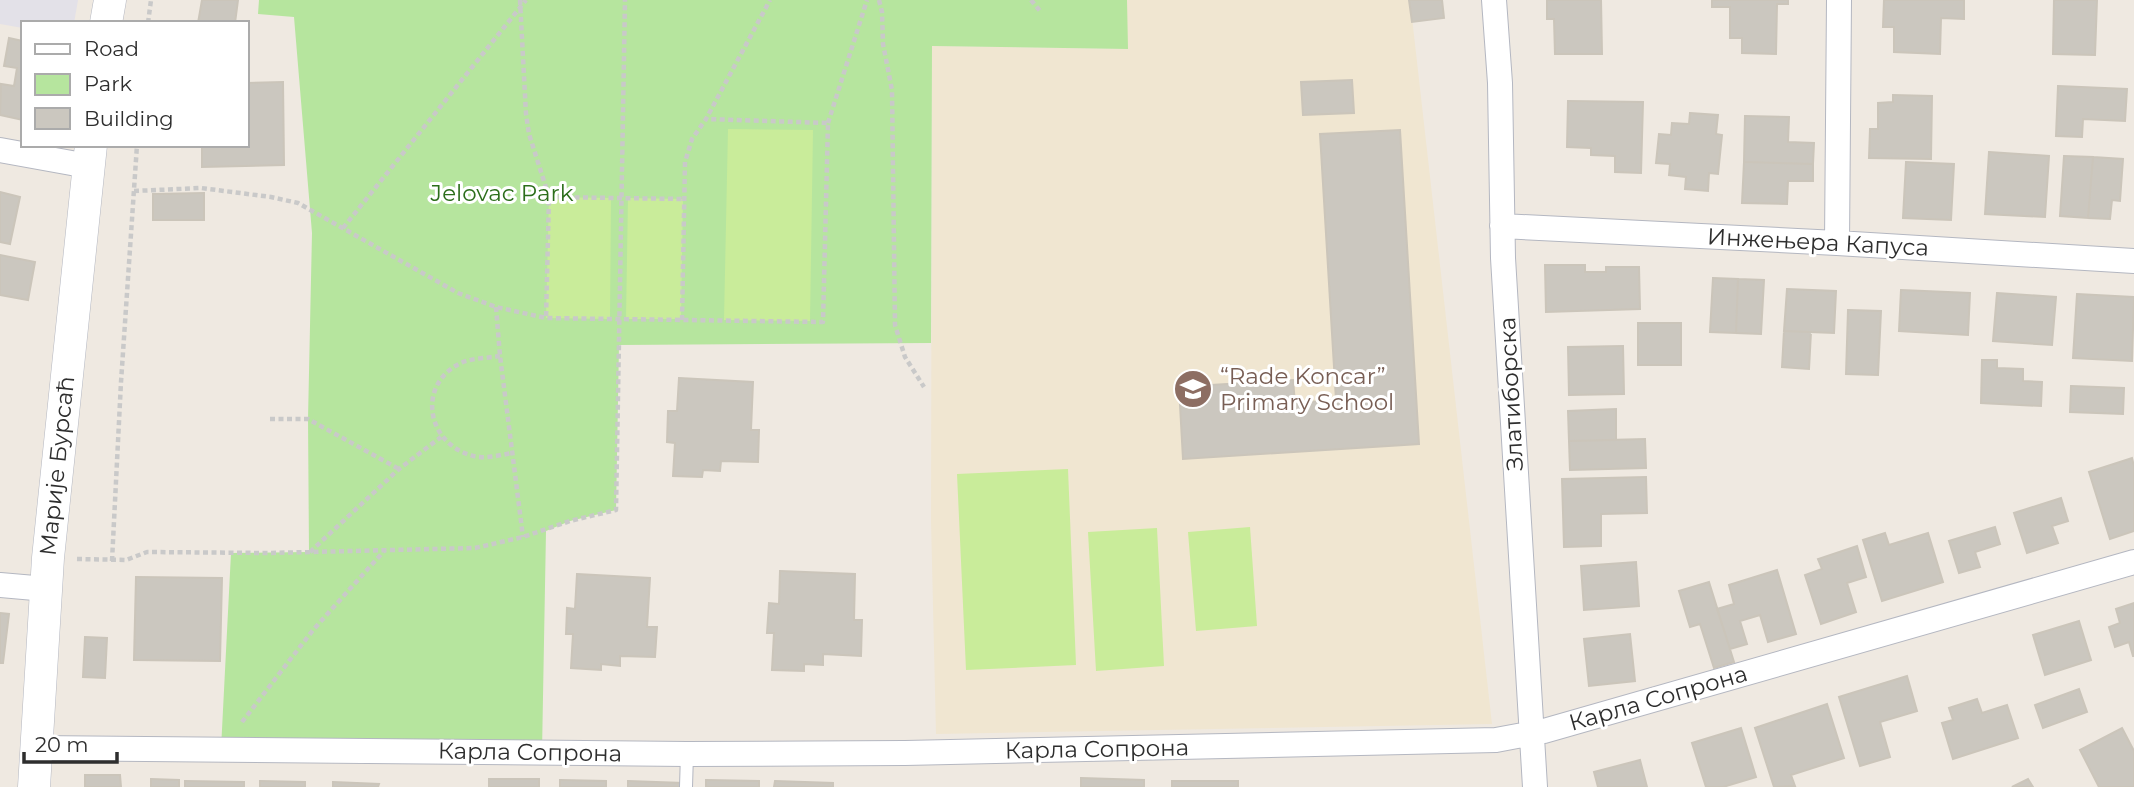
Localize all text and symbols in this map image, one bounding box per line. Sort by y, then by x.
legend [21,21,248,147]
text: Road [84,36,139,61]
text: Park [84,71,132,96]
text: Building [84,106,174,131]
park label: Jelovac Park [430,179,574,207]
street label: Инжењера Капуса [1706,222,1930,262]
street label: Златиборска [1493,316,1529,472]
place label: “Rade Koncar” Primary School [1220,362,1394,416]
school or university icon: “Rade Koncar” Primary School [1172,368,1214,410]
street label: Марије Бурсаћ [34,375,80,557]
street label: Карла Сопрона [1566,659,1750,737]
scale bar [24,720,117,764]
text: 20 m [35,732,89,757]
street label: Карла Сопрона [1005,733,1189,765]
street label: Карла Сопрона [438,736,622,768]

